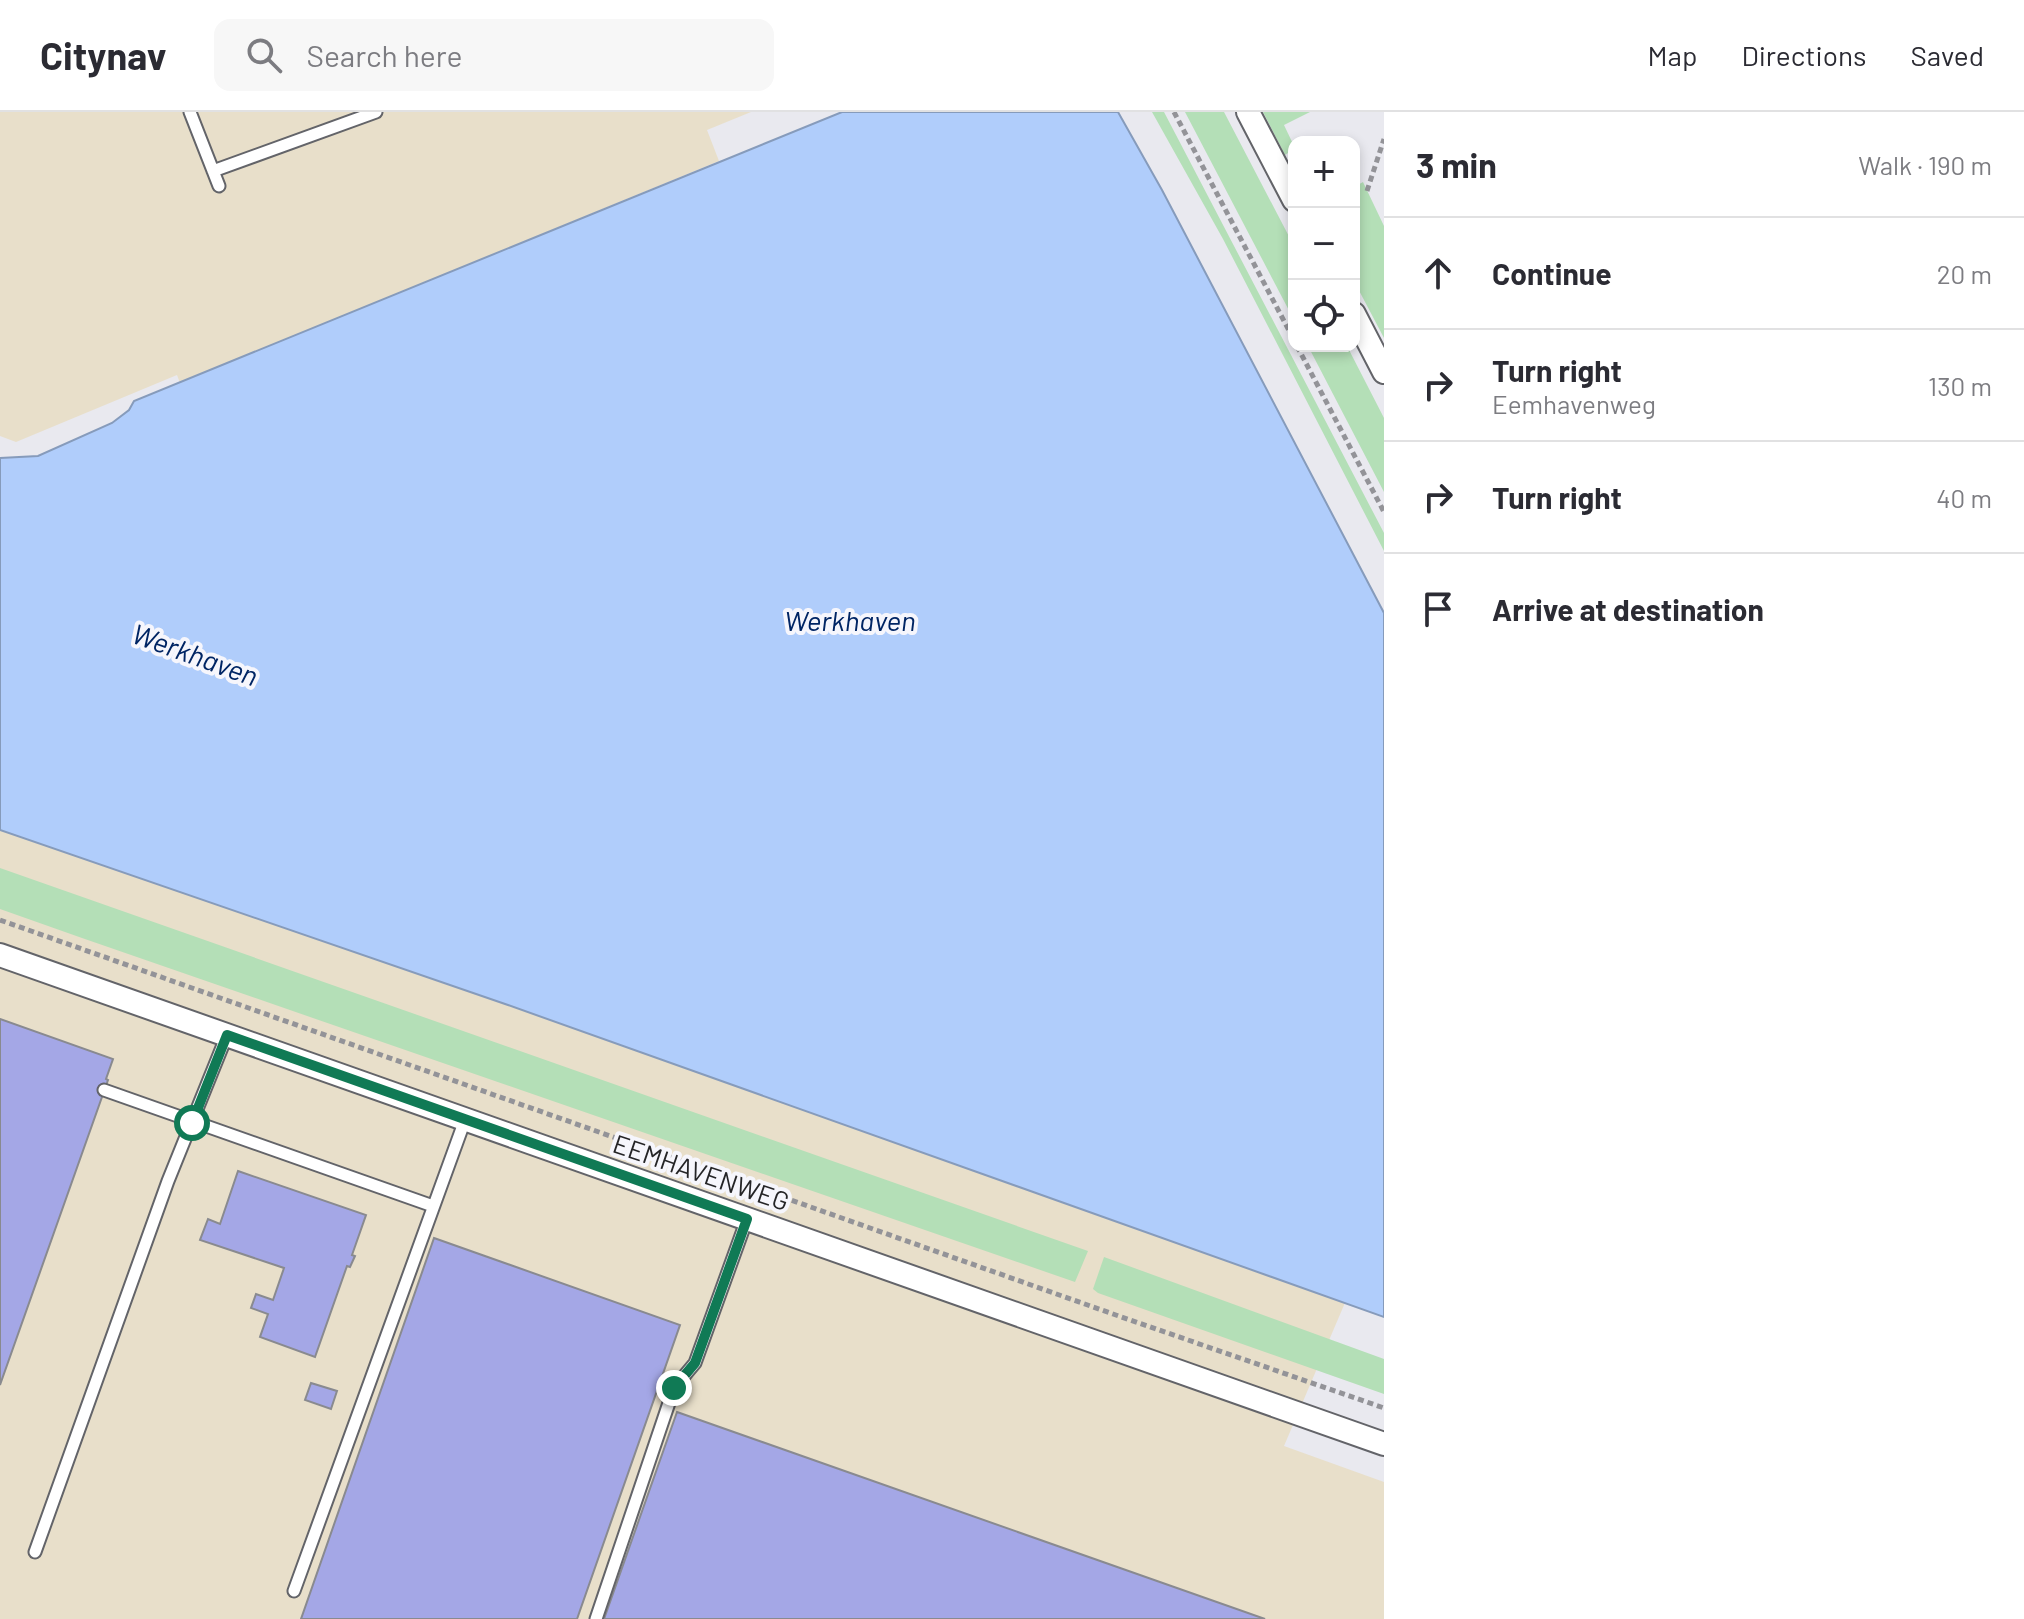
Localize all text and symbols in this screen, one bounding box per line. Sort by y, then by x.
search box [214,19,774,91]
text: Citynav [40,32,166,78]
icon: search [242,33,286,77]
text: Search here [306,37,462,73]
text: Map [1648,38,1697,72]
text: Directions [1741,38,1867,72]
text: Saved [1911,38,1984,72]
map controls [1288,136,1360,352]
button: + [1288,136,1360,208]
text: 3 min [1416,144,1497,185]
text: Walk · 190 m [1858,149,1992,180]
button: − [1288,208,1360,280]
icon: ahead [1416,251,1460,295]
text: Continue [1492,255,1612,291]
text: 20 m [1937,258,1992,289]
button: locate [1288,280,1360,352]
text: Turn right [1492,352,1622,388]
icon: right [1416,363,1460,407]
text: 130 m [1928,370,1992,401]
text: Eemhavenweg [1492,388,1656,419]
icon: right [1416,475,1460,519]
text: Turn right [1492,479,1622,515]
text: 40 m [1936,482,1992,513]
icon: arrive [1416,587,1460,631]
text: Arrive at destination [1492,591,1764,627]
water label: Werkhaven [784,603,916,637]
water label: Werkhaven [128,616,263,693]
route start [174,1105,210,1141]
street label: EEMHAVENWEG [609,1127,794,1216]
route end [656,1370,692,1406]

